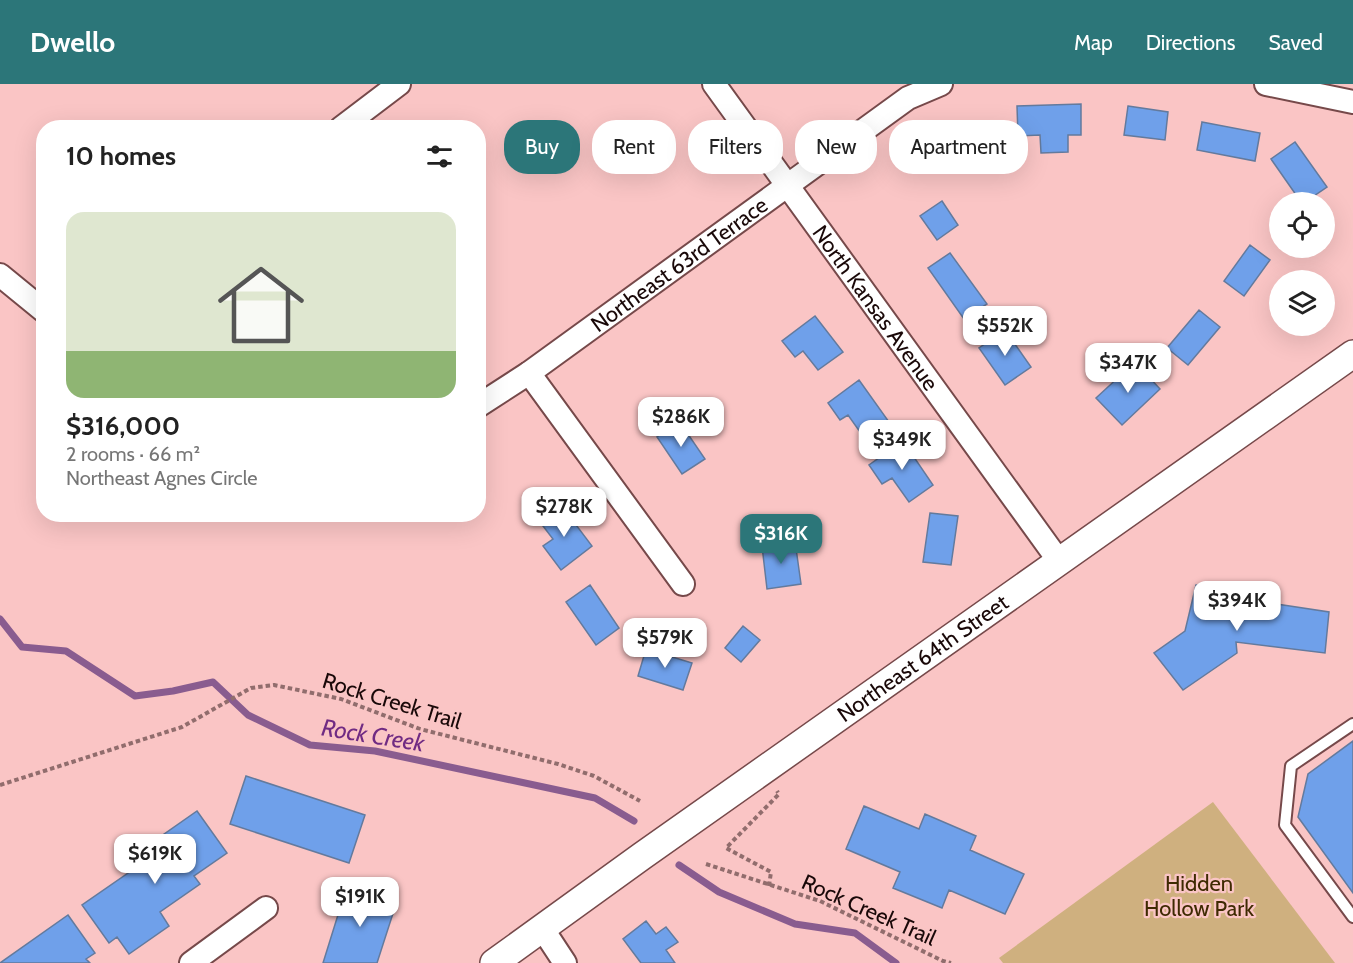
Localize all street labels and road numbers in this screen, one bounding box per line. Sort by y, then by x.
street label: Northeast 63rd Terrace [585,191,773,337]
street label: North Kansas Avenue [807,220,945,396]
street label: Northeast 64th Street [832,588,1014,728]
street label: Rock Creek Trail [319,667,465,735]
street label: Rock Creek Trail [798,868,941,952]

